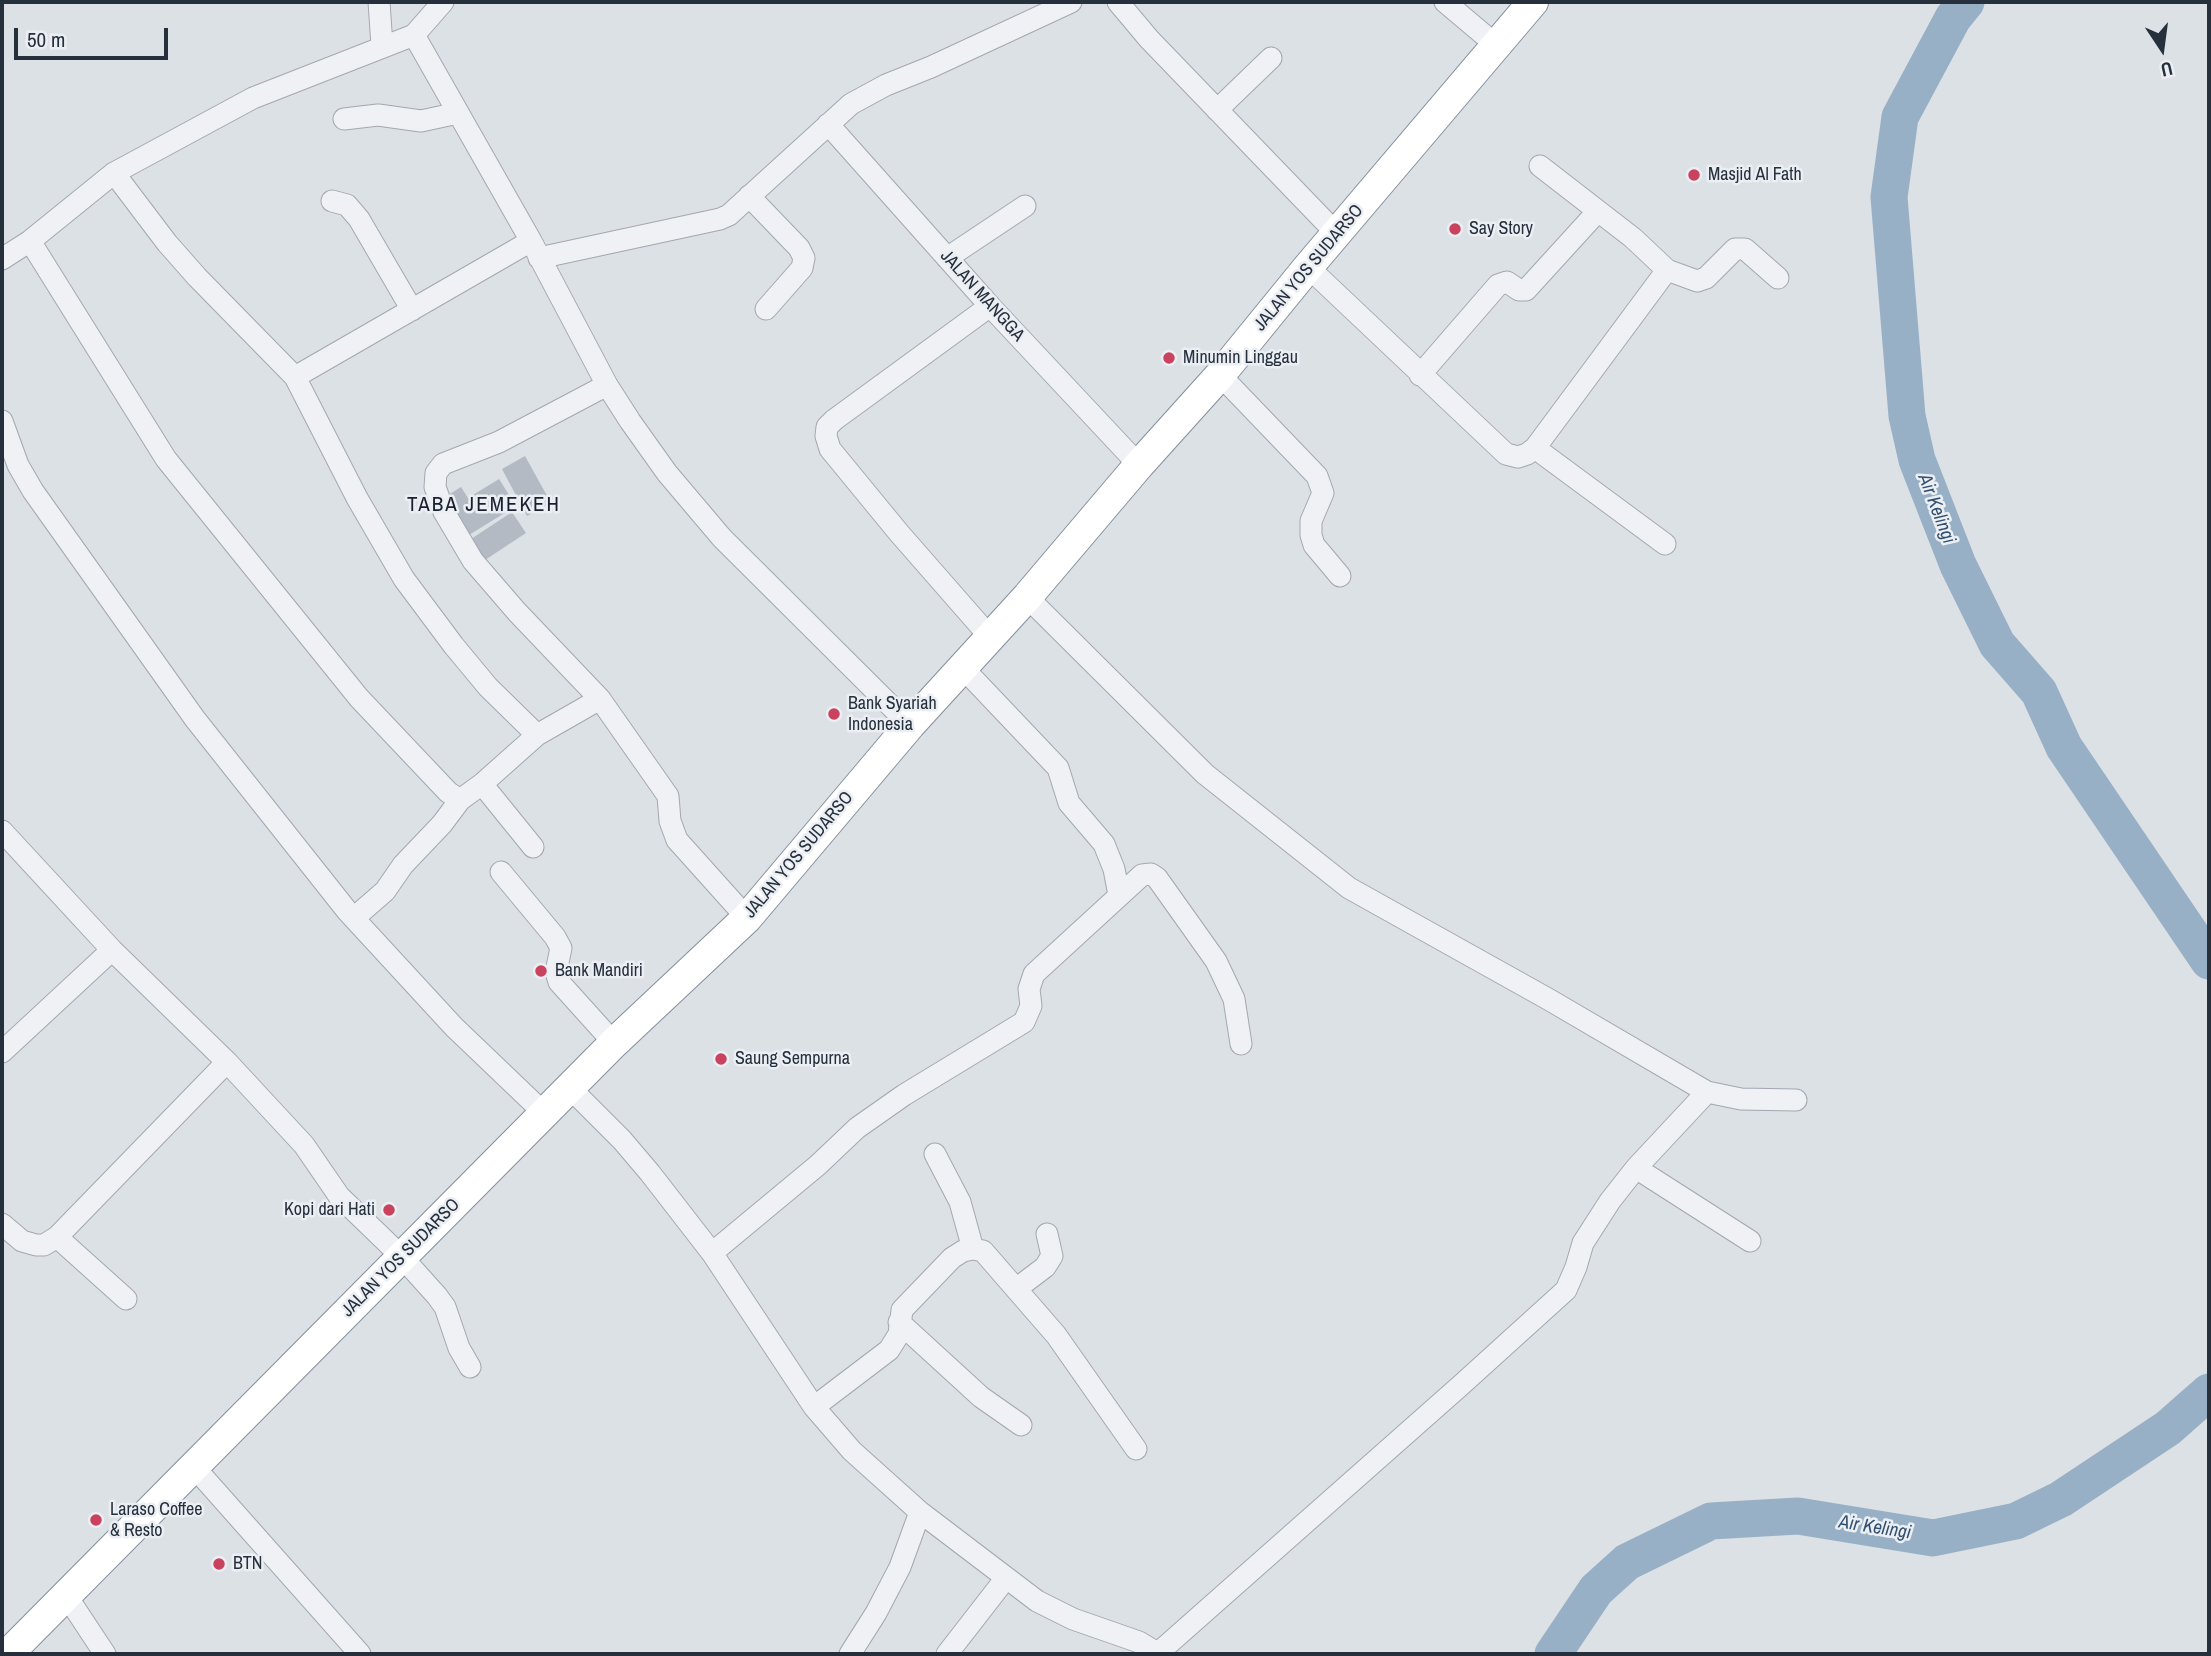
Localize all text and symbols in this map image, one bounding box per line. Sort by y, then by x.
scale bar [18,14,172,58]
north arrow [2127,14,2197,84]
text: 50 m [27,25,65,54]
text: U [2158,56,2175,83]
place label: Masjid Al Fath [1708,164,1802,186]
marker: Masjid Al Fath [1686,167,1702,183]
street label: JALAN YOS SUDARSO [1250,200,1368,336]
place label: Say Story [1469,218,1533,240]
marker: Say Story [1447,221,1463,237]
street label: JALAN MANGGA [935,246,1029,346]
place label: Minumin Linggau [1183,347,1298,369]
marker: Minumin Linggau [1161,350,1177,366]
water label: Air Kelingi [1912,471,1960,547]
district label: TABA JEMEKEH [409,492,559,518]
place label: Bank Syariah Indonesia [848,693,937,736]
marker: Bank Syariah Indonesia [826,706,842,722]
street label: JALAN YOS SUDARSO [740,787,858,923]
place label: Bank Mandiri [555,960,643,982]
marker: Bank Mandiri [533,963,549,979]
place label: Saung Sempurna [735,1048,850,1070]
marker: Saung Sempurna [713,1051,729,1067]
street label: JALAN YOS SUDARSO [337,1194,465,1322]
place label: Kopi dari Hati [284,1199,375,1221]
marker: Kopi dari Hati [381,1202,397,1218]
place label: Laraso Coffee & Resto [110,1499,202,1542]
water label: Air Kelingi [1837,1511,1913,1545]
marker: Laraso Coffee & Resto [88,1512,104,1528]
place label: BTN [233,1553,263,1575]
marker: BTN [211,1556,227,1572]

